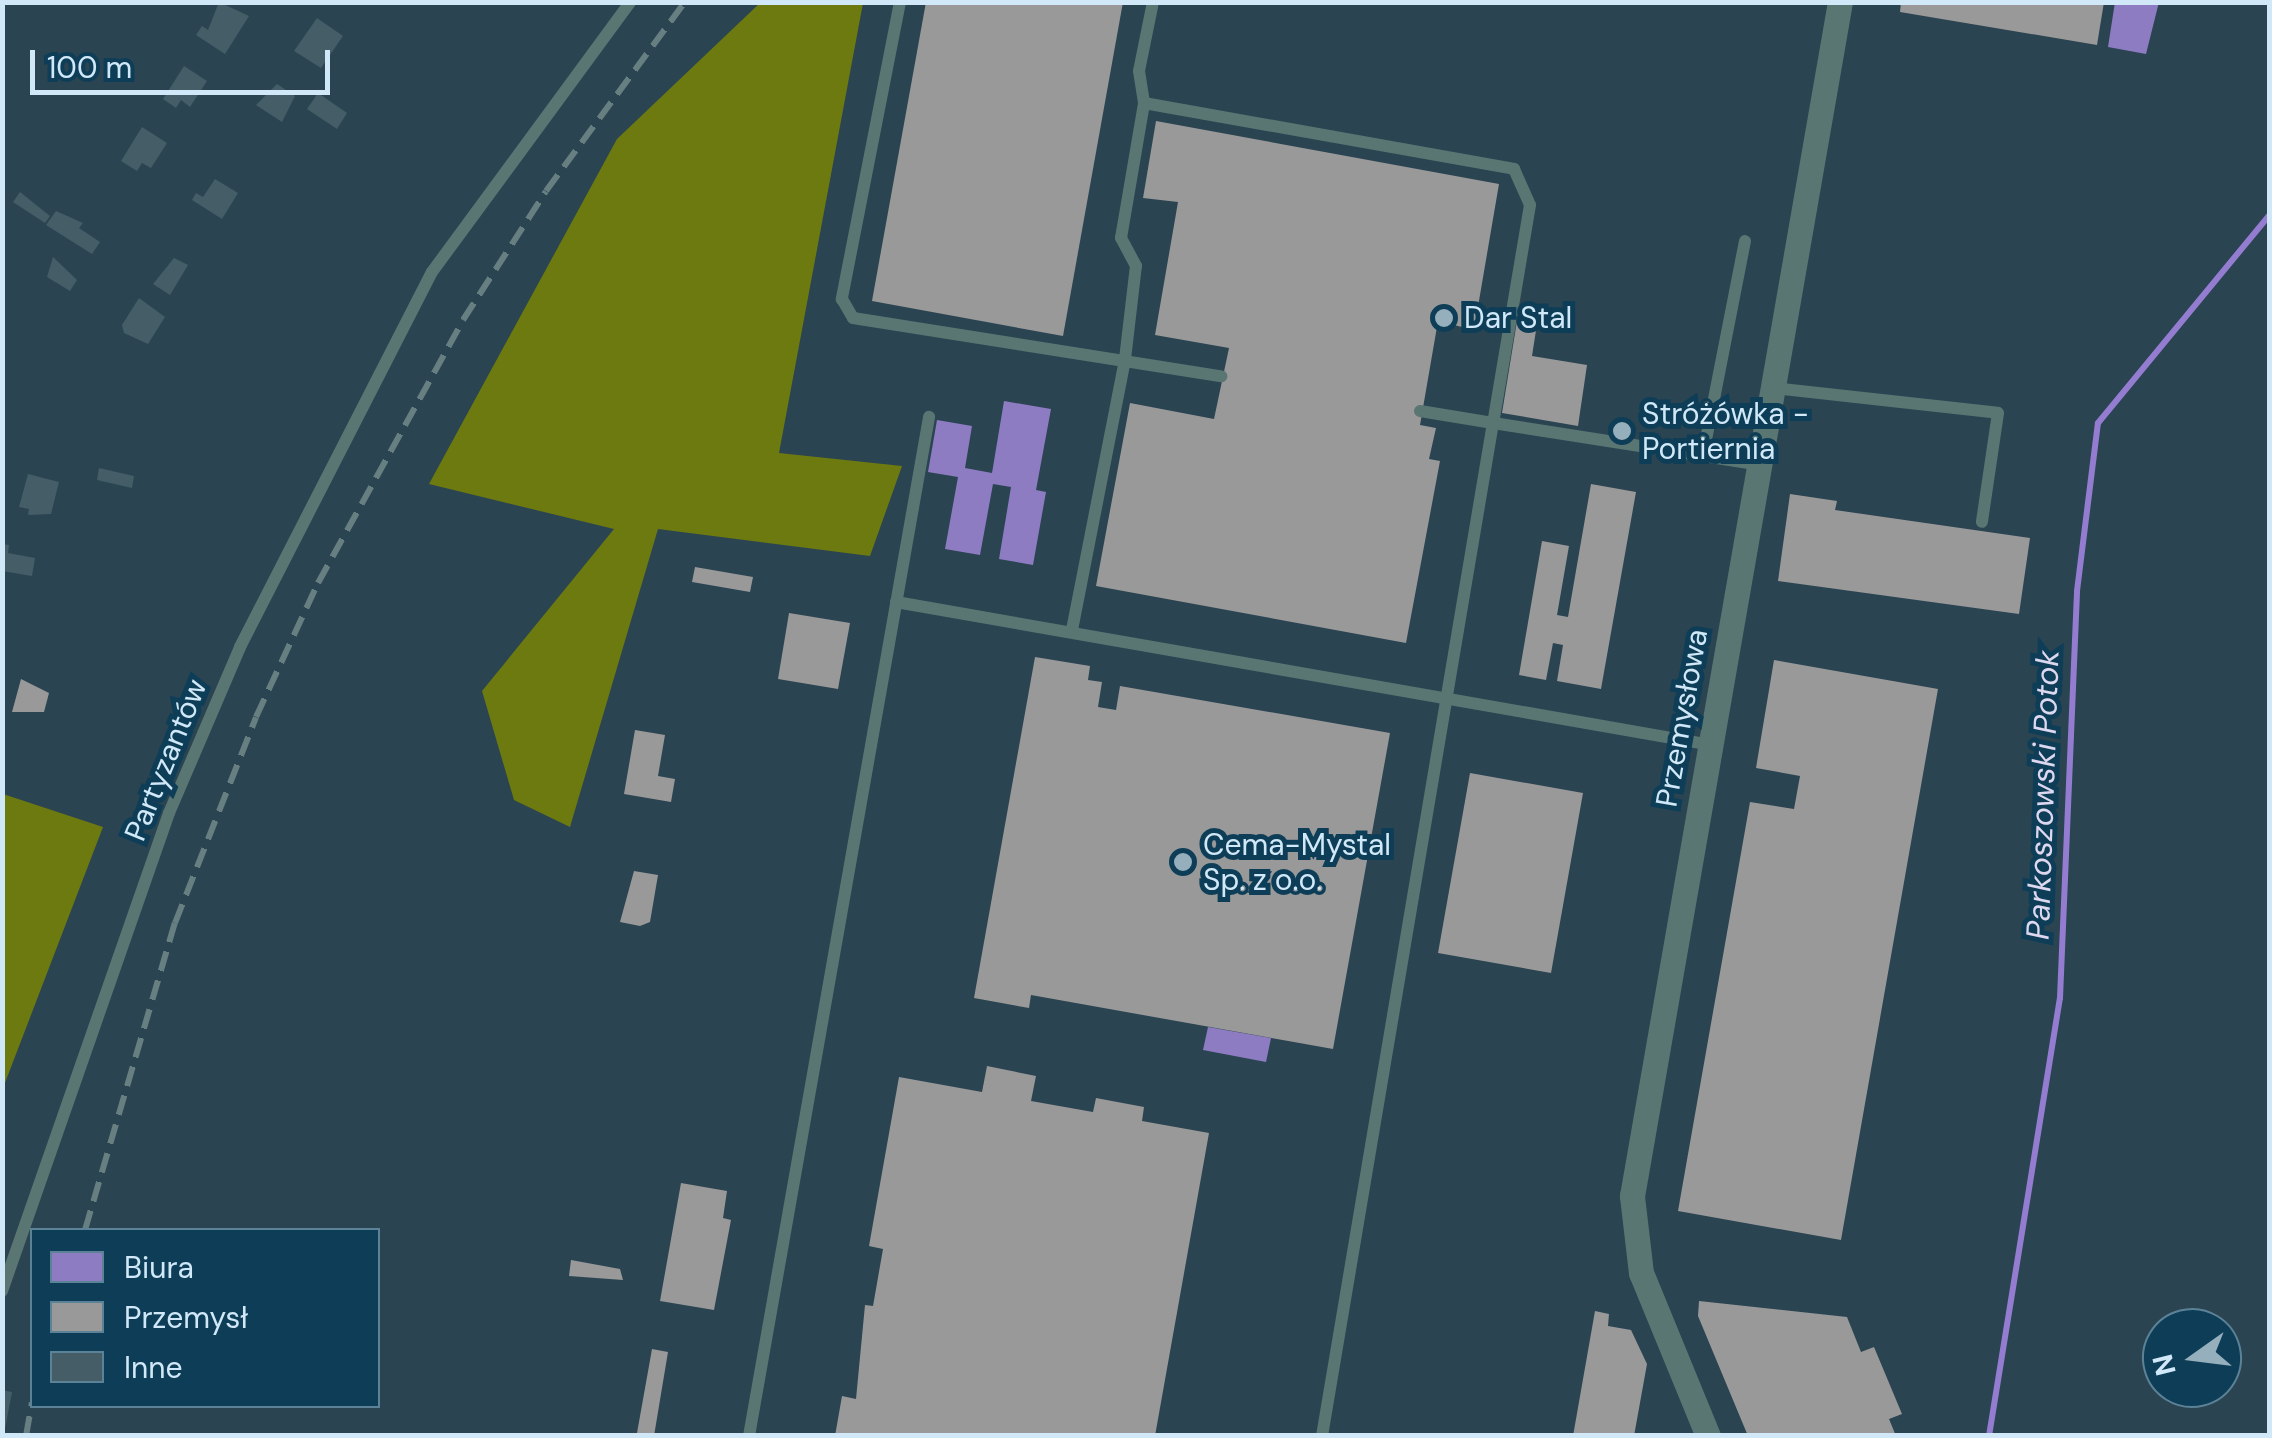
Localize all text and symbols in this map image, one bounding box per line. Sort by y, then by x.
scale bar [35,30,335,92]
text: 100 m [47,48,132,87]
place label: Dar Stal [1464,300,1572,336]
marker: Dar Stal [1433,307,1455,329]
place label: Stróżówka - Portiernia [1642,396,1809,466]
marker: Stróżówka - Portiernia [1611,420,1633,442]
street label: Przemysłowa [1649,626,1715,810]
water label: Parkoszowski Potok [2019,649,2067,941]
street label: Partyzantów [117,674,215,846]
place label: Cema-Mystal Sp. z o.o. [1203,827,1391,898]
marker: Cema-Mystal Sp. z o.o. [1172,851,1194,873]
legend [30,1228,380,1408]
text: Biura [124,1248,194,1287]
text: Przemysł [124,1298,248,1337]
north arrow [2142,1308,2242,1408]
text: Inne [124,1348,183,1387]
text: N [2144,1351,2185,1379]

